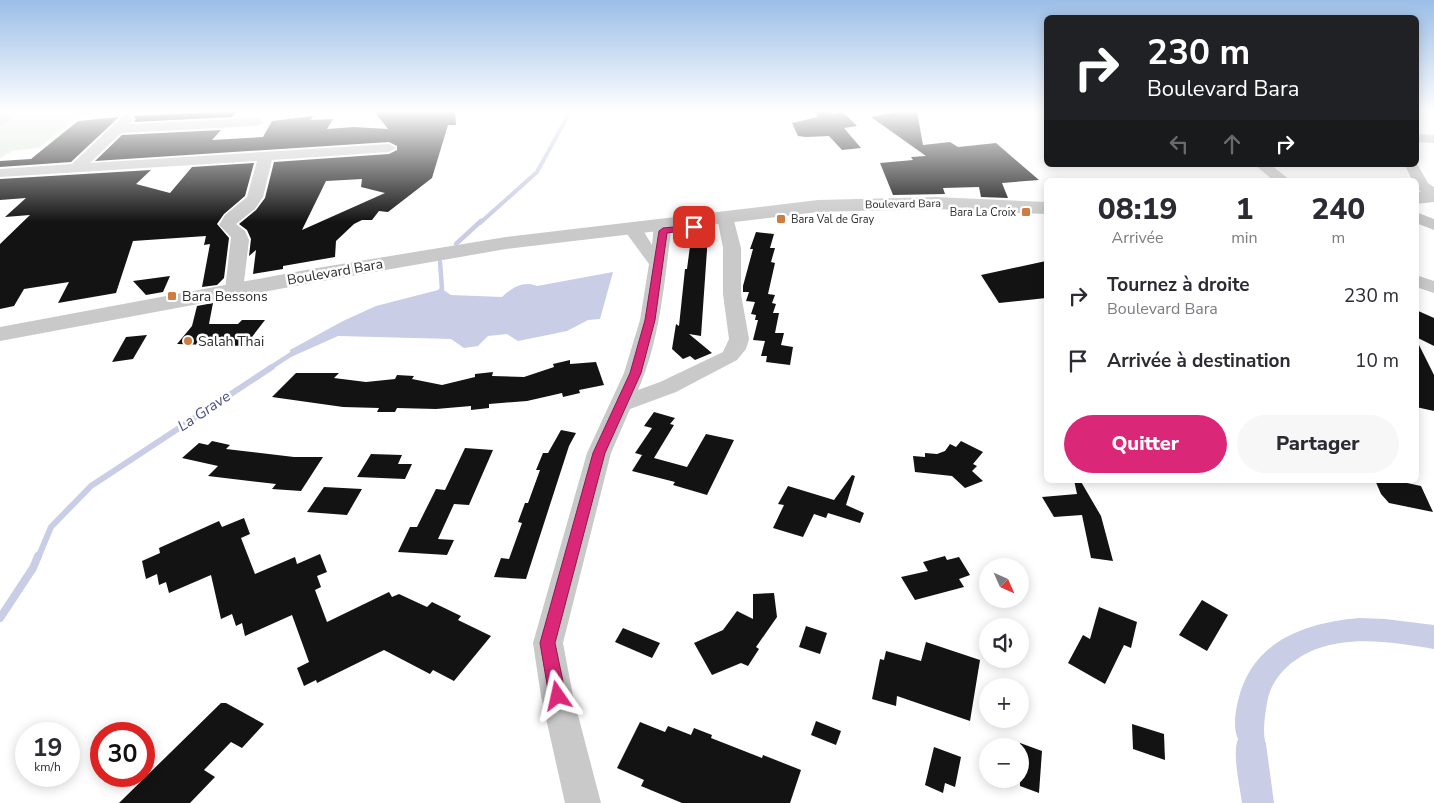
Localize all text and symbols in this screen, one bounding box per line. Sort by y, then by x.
text: 230 m [1147,29,1250,76]
icon: right [1064,35,1129,100]
text: Boulevard Bara [1147,74,1299,104]
icon: left [1165,130,1193,158]
icon: ahead [1218,130,1246,158]
icon: right [1271,130,1299,158]
text: 08:19 [1098,189,1177,230]
text: 1 [1235,189,1253,230]
text: 240 [1311,189,1365,230]
street label: Boulevard Bara [865,196,941,212]
place label: Bara La Croix [950,205,1016,220]
pin [673,206,715,248]
marker: Bara La Croix [1020,206,1032,218]
place label: Bara Val de Gray [791,212,874,227]
icon: arrive [680,213,708,241]
marker: Bara Val de Gray [775,213,787,225]
text: Arrivée [1112,227,1164,249]
text: min [1231,227,1258,249]
text: m [1331,227,1345,249]
street label: Boulevard Bara [286,254,384,290]
text: Tournez à droite [1107,272,1250,298]
icon: right [1064,282,1092,310]
text: 230 m [1344,283,1399,309]
place label: Bara Bessons [182,287,268,306]
marker: Bara Bessons [166,290,178,302]
text: Boulevard Bara [1107,298,1218,320]
place label: Salah Thai [198,332,264,351]
marker: Salah Thai [182,335,194,347]
icon: arrive [1064,347,1092,375]
text: Arrivée à destination [1107,348,1291,374]
text: 10 m [1355,348,1399,374]
water label: La Grave [174,386,234,436]
button: Quitter [1064,415,1227,473]
button: Partager [1237,415,1399,473]
north arrow [979,558,1029,608]
map controls [979,558,1029,788]
button: sound [979,618,1029,668]
position arrow [531,669,583,721]
button: + [979,678,1029,728]
speed limit sign: 30 [90,722,155,787]
text: 19 [32,731,63,765]
button: − [979,738,1029,788]
text: km/h [34,759,61,775]

